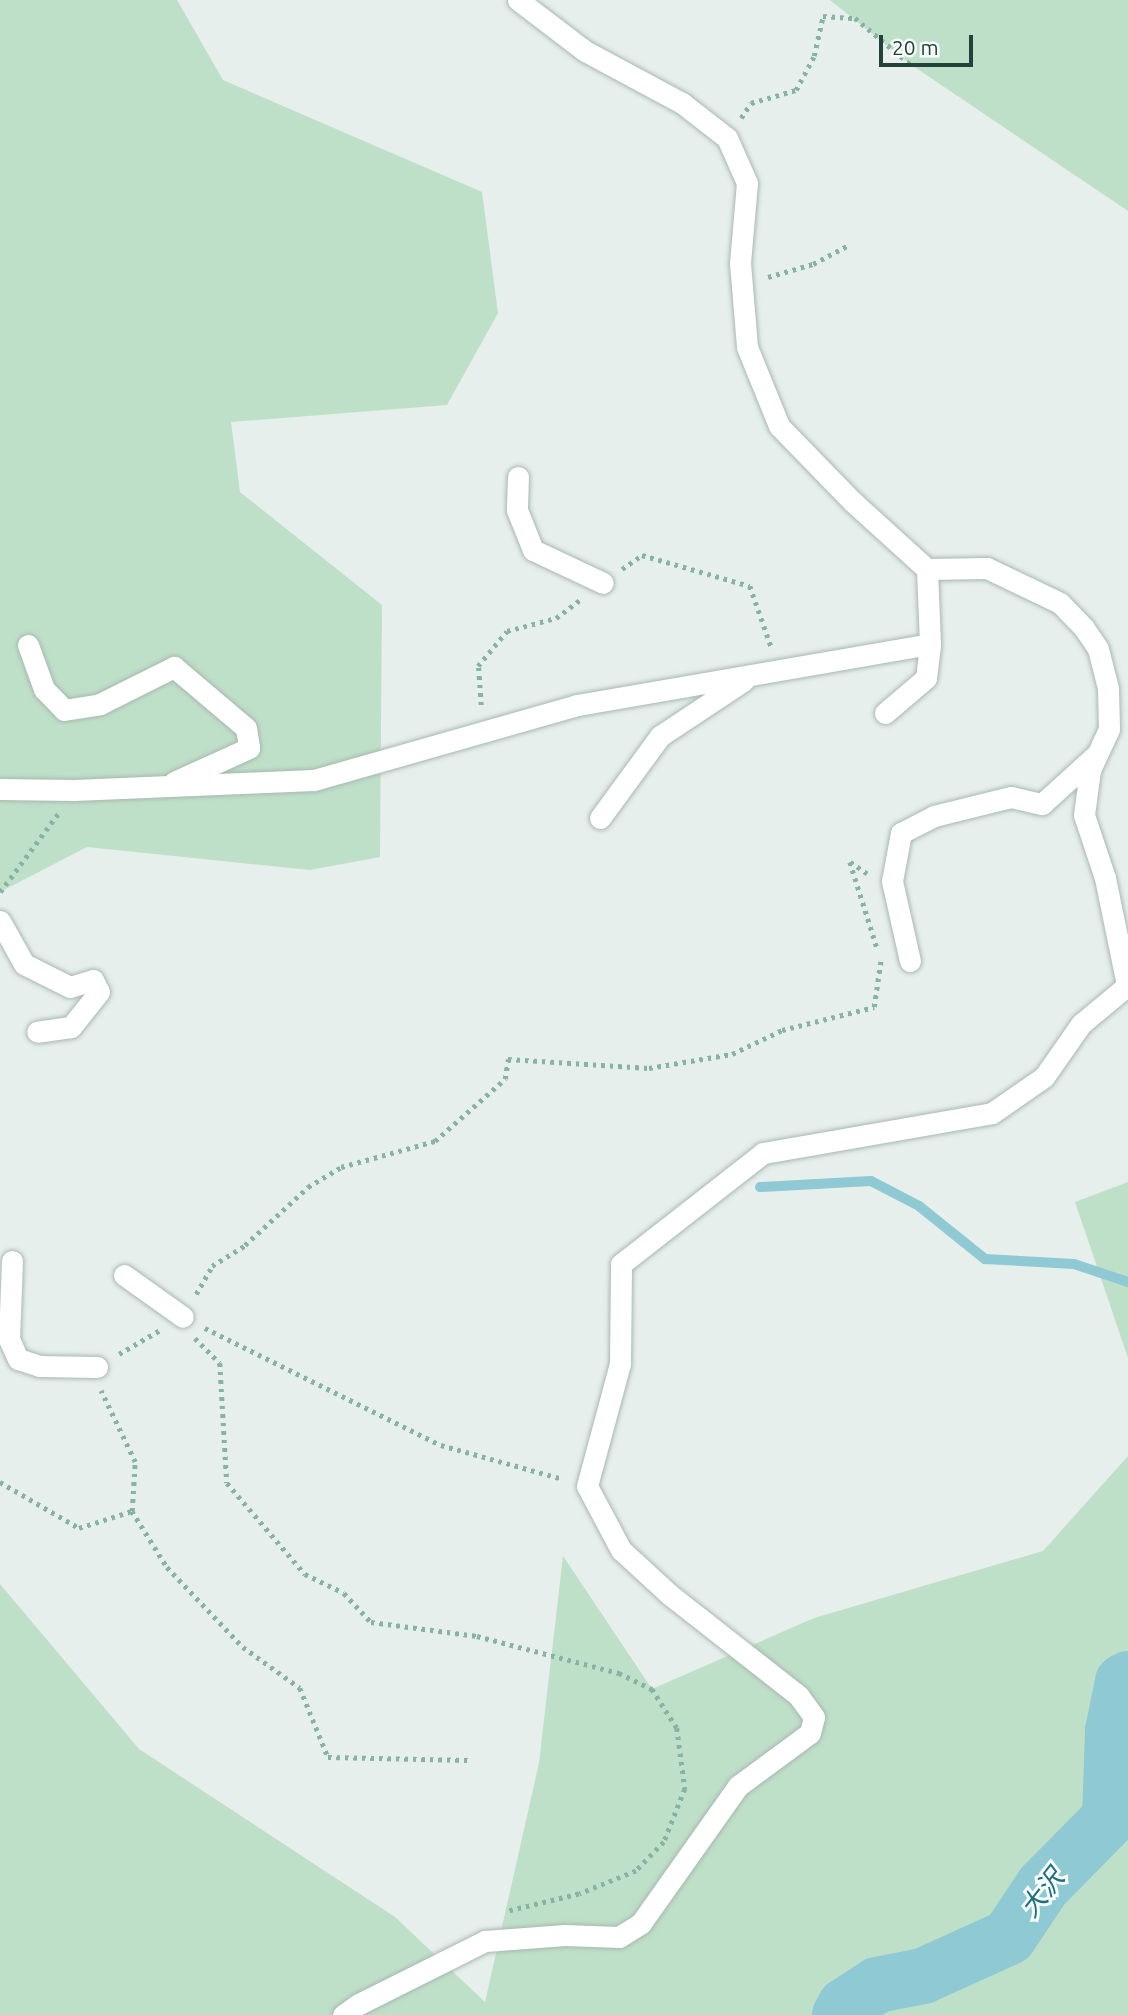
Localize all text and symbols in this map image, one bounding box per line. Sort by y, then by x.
scale bar [883,21,978,65]
text: 20 m [892,35,939,59]
water label: 大沢 [1014,1863,1070,1923]

